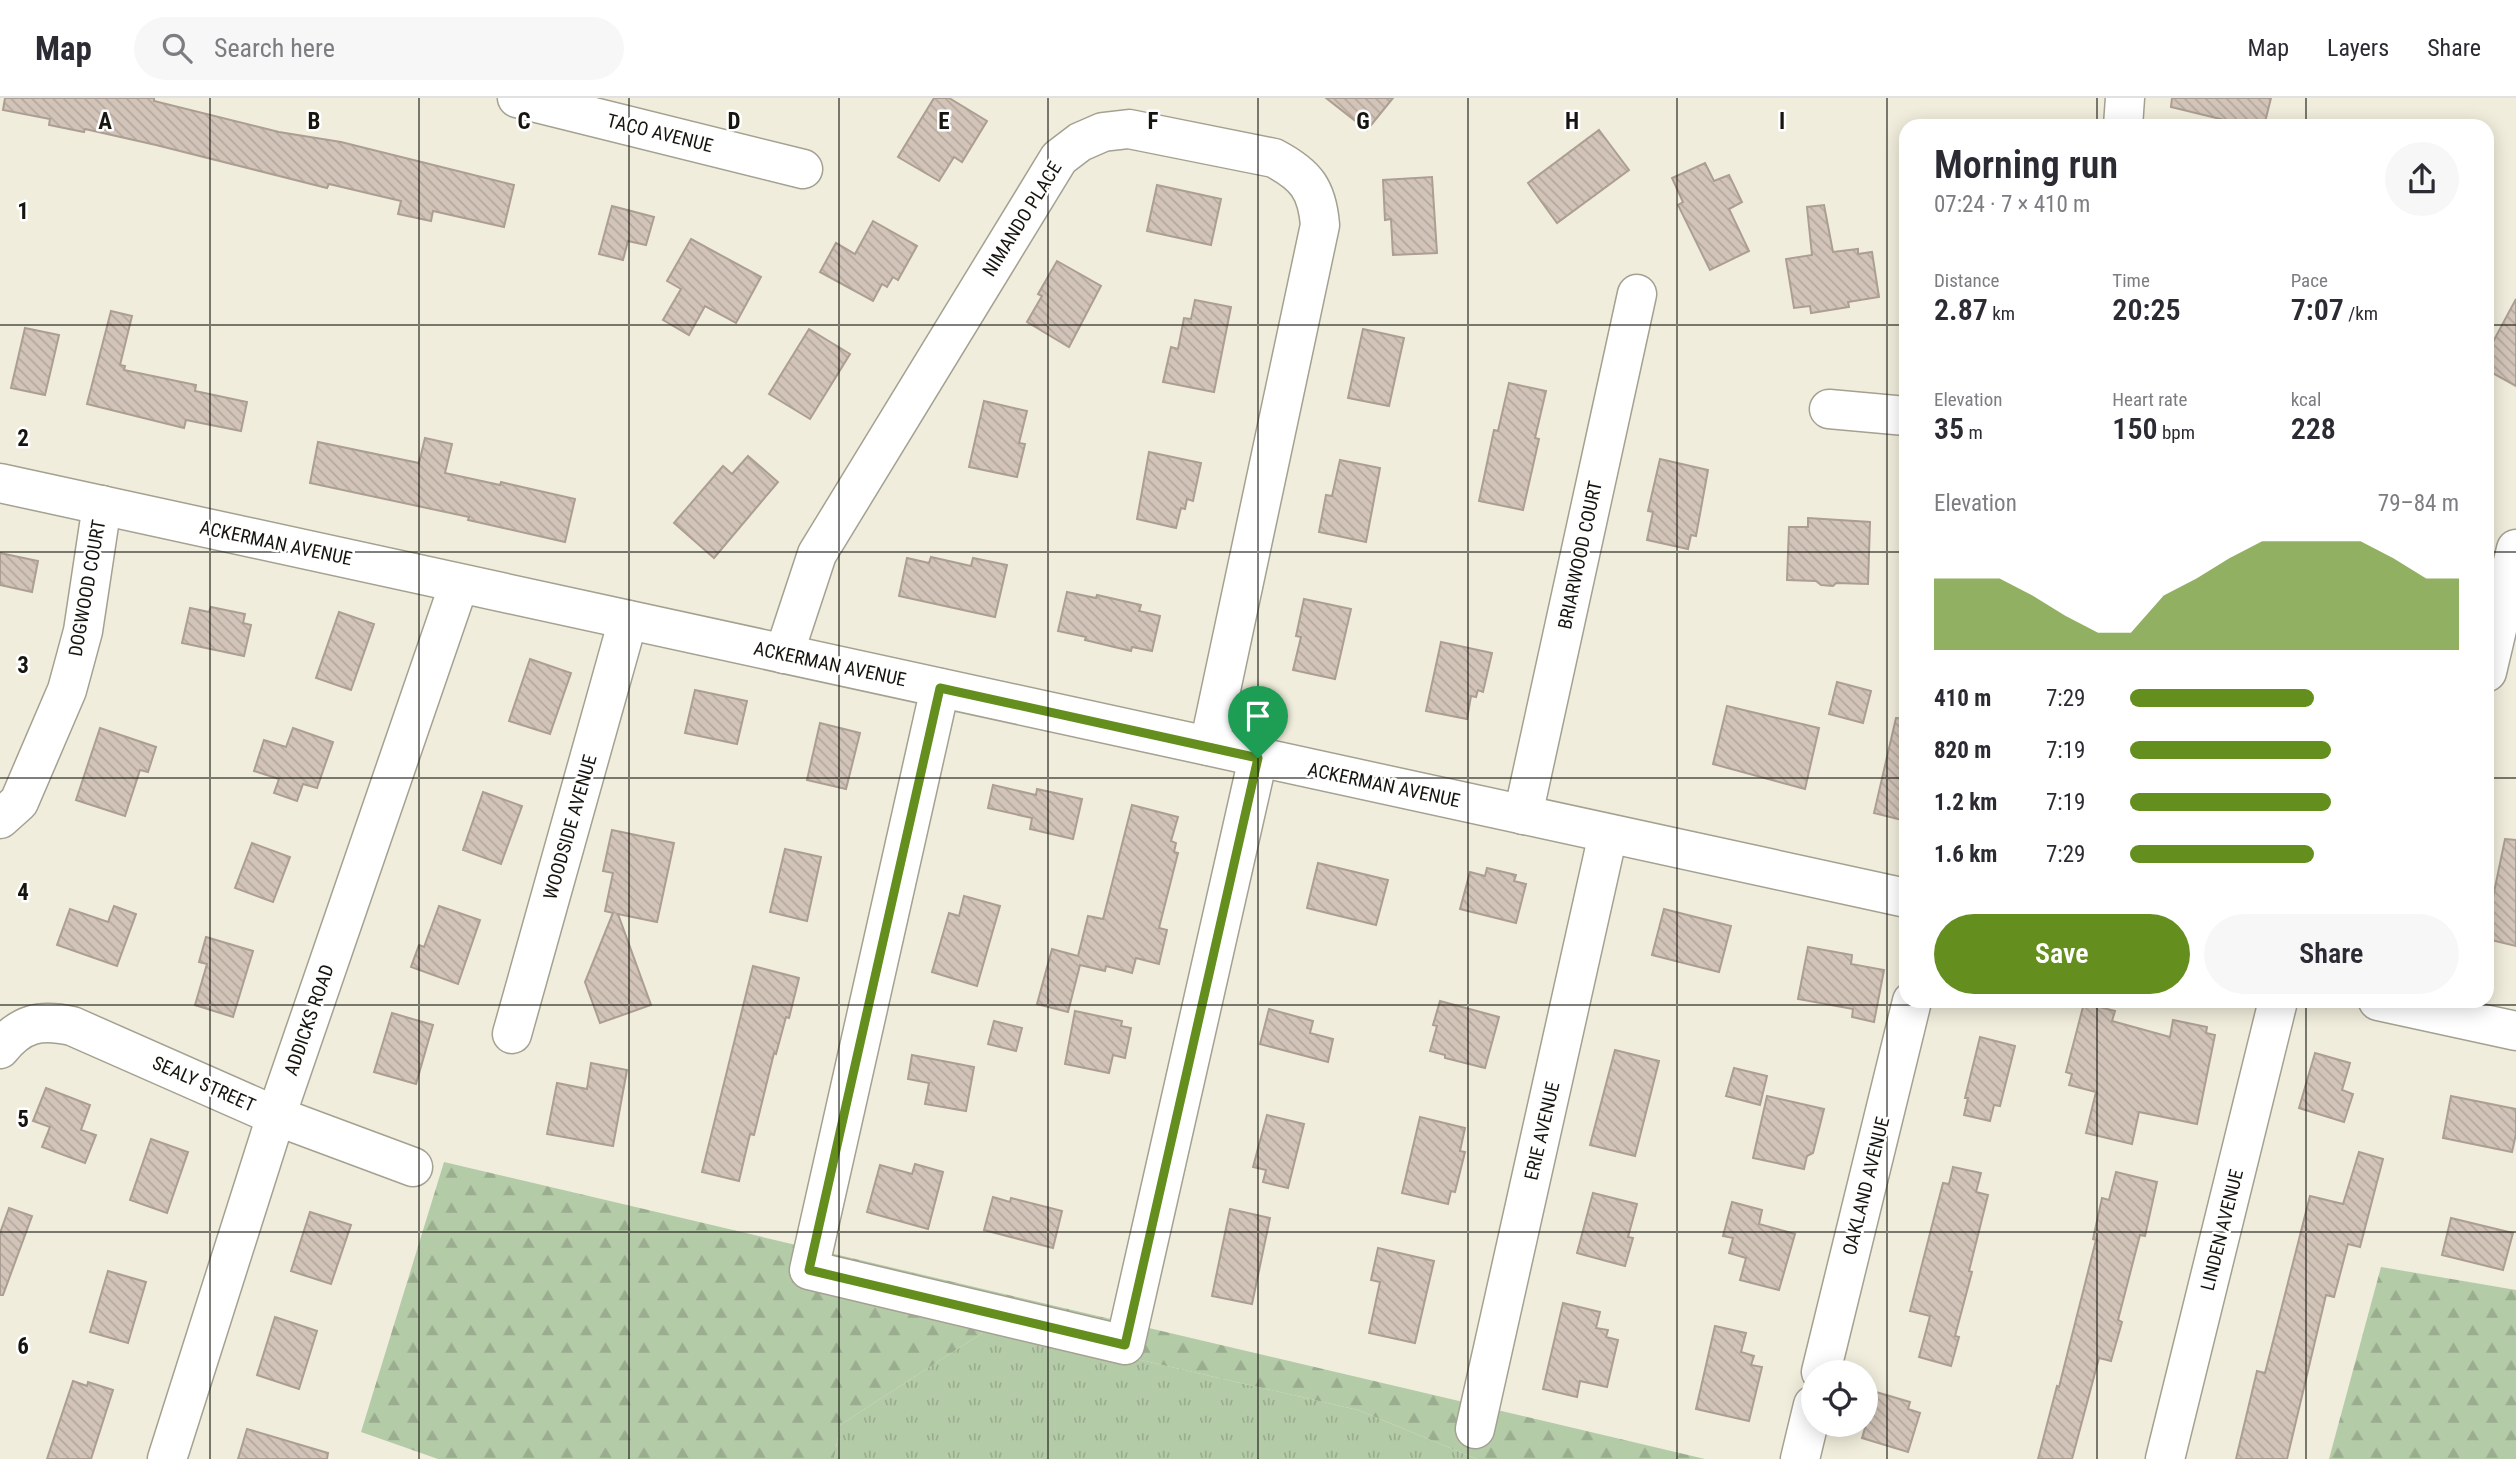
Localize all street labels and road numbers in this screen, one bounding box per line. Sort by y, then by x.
street label: TACO AVENUE [604,109,716,157]
street label: NIMANDO PLACE [977,157,1067,281]
street label: BRIARWOOD COURT [1553,479,1607,631]
street label: ACKERMAN AVENUE [198,516,354,570]
street label: DOGWOOD COURT [64,518,110,658]
street label: ACKERMAN AVENUE [752,637,908,691]
street label: WOODSIDE AVENUE [538,752,602,902]
street label: ACKERMAN AVENUE [1306,758,1462,812]
street label: ADDICKS ROAD [279,961,339,1079]
street label: SEALY STREET [149,1051,259,1117]
street label: ERIE AVENUE [1520,1080,1564,1182]
street label: OAKLAND AVENUE [1838,1114,1894,1258]
street label: LINDEN AVENUE [2196,1167,2248,1293]

